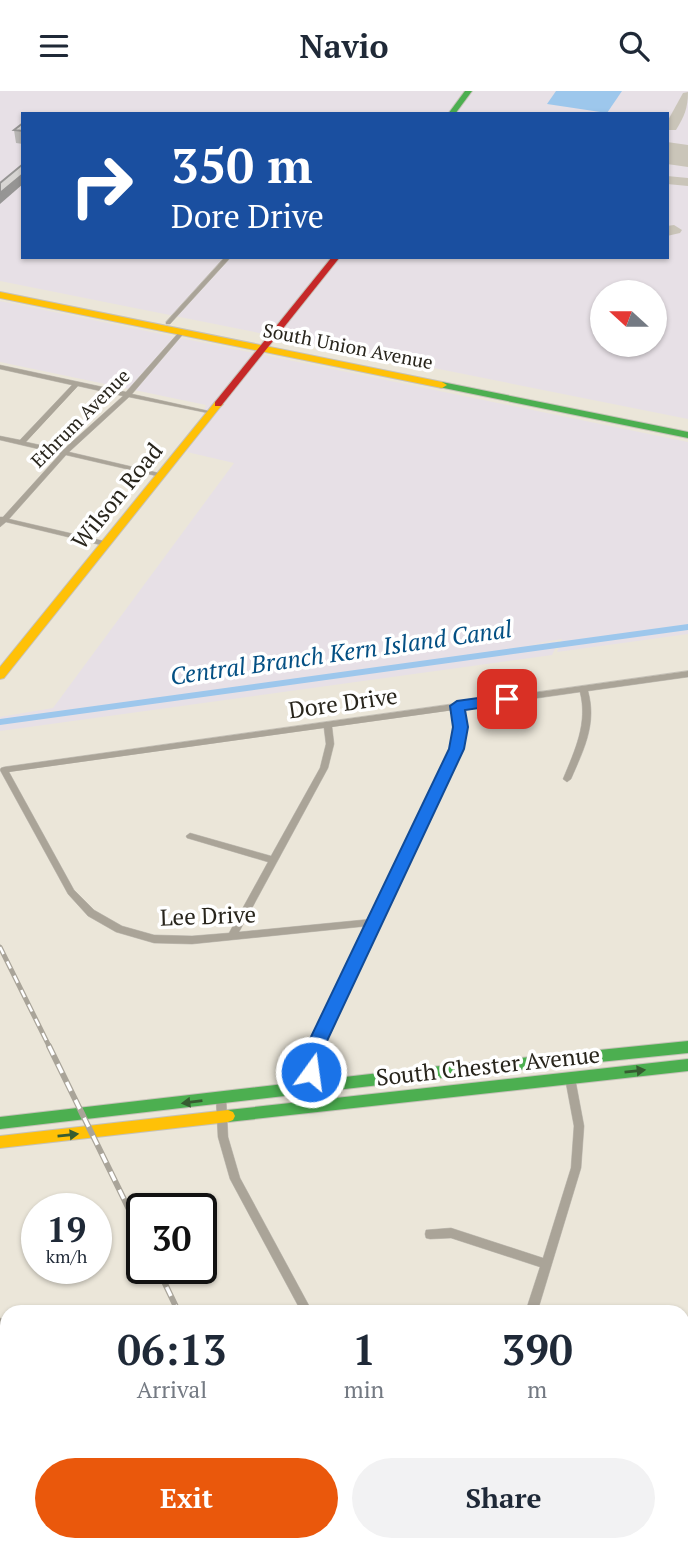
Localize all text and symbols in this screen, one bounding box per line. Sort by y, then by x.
text: Navio [300,25,388,67]
icon: menu [35,27,73,65]
icon: search [615,27,653,65]
text: 350 m [171,132,313,197]
icon: right [56,140,147,231]
text: Dore Drive [171,195,324,237]
north arrow [590,280,667,357]
map controls [590,280,667,357]
street label: South Union Avenue [261,317,435,374]
street label: Ethrum Avenue [25,363,135,473]
street label: Wilson Road [64,436,169,555]
water label: Central Branch Kern Island Canal [168,612,514,692]
pin [477,669,537,729]
street label: Dore Drive [286,680,399,725]
icon: arrive [488,680,526,718]
street label: Lee Drive [159,898,257,933]
position arrow [274,1035,348,1109]
street label: South Chester Avenue [374,1038,602,1093]
one-way arrow [624,1065,646,1076]
one-way arrow [181,1096,203,1107]
one-way arrow [57,1129,79,1140]
speed limit sign: 30 [126,1193,217,1284]
text: 19 [47,1206,86,1252]
text: km/h [46,1244,87,1268]
text: 06:13 [117,1321,227,1377]
text: 1 [352,1321,376,1377]
text: 390 [502,1321,573,1377]
text: Arrival [137,1374,207,1405]
text: min [344,1374,384,1405]
text: m [527,1374,547,1405]
button: Exit [35,1458,338,1538]
button: Share [352,1458,655,1538]

